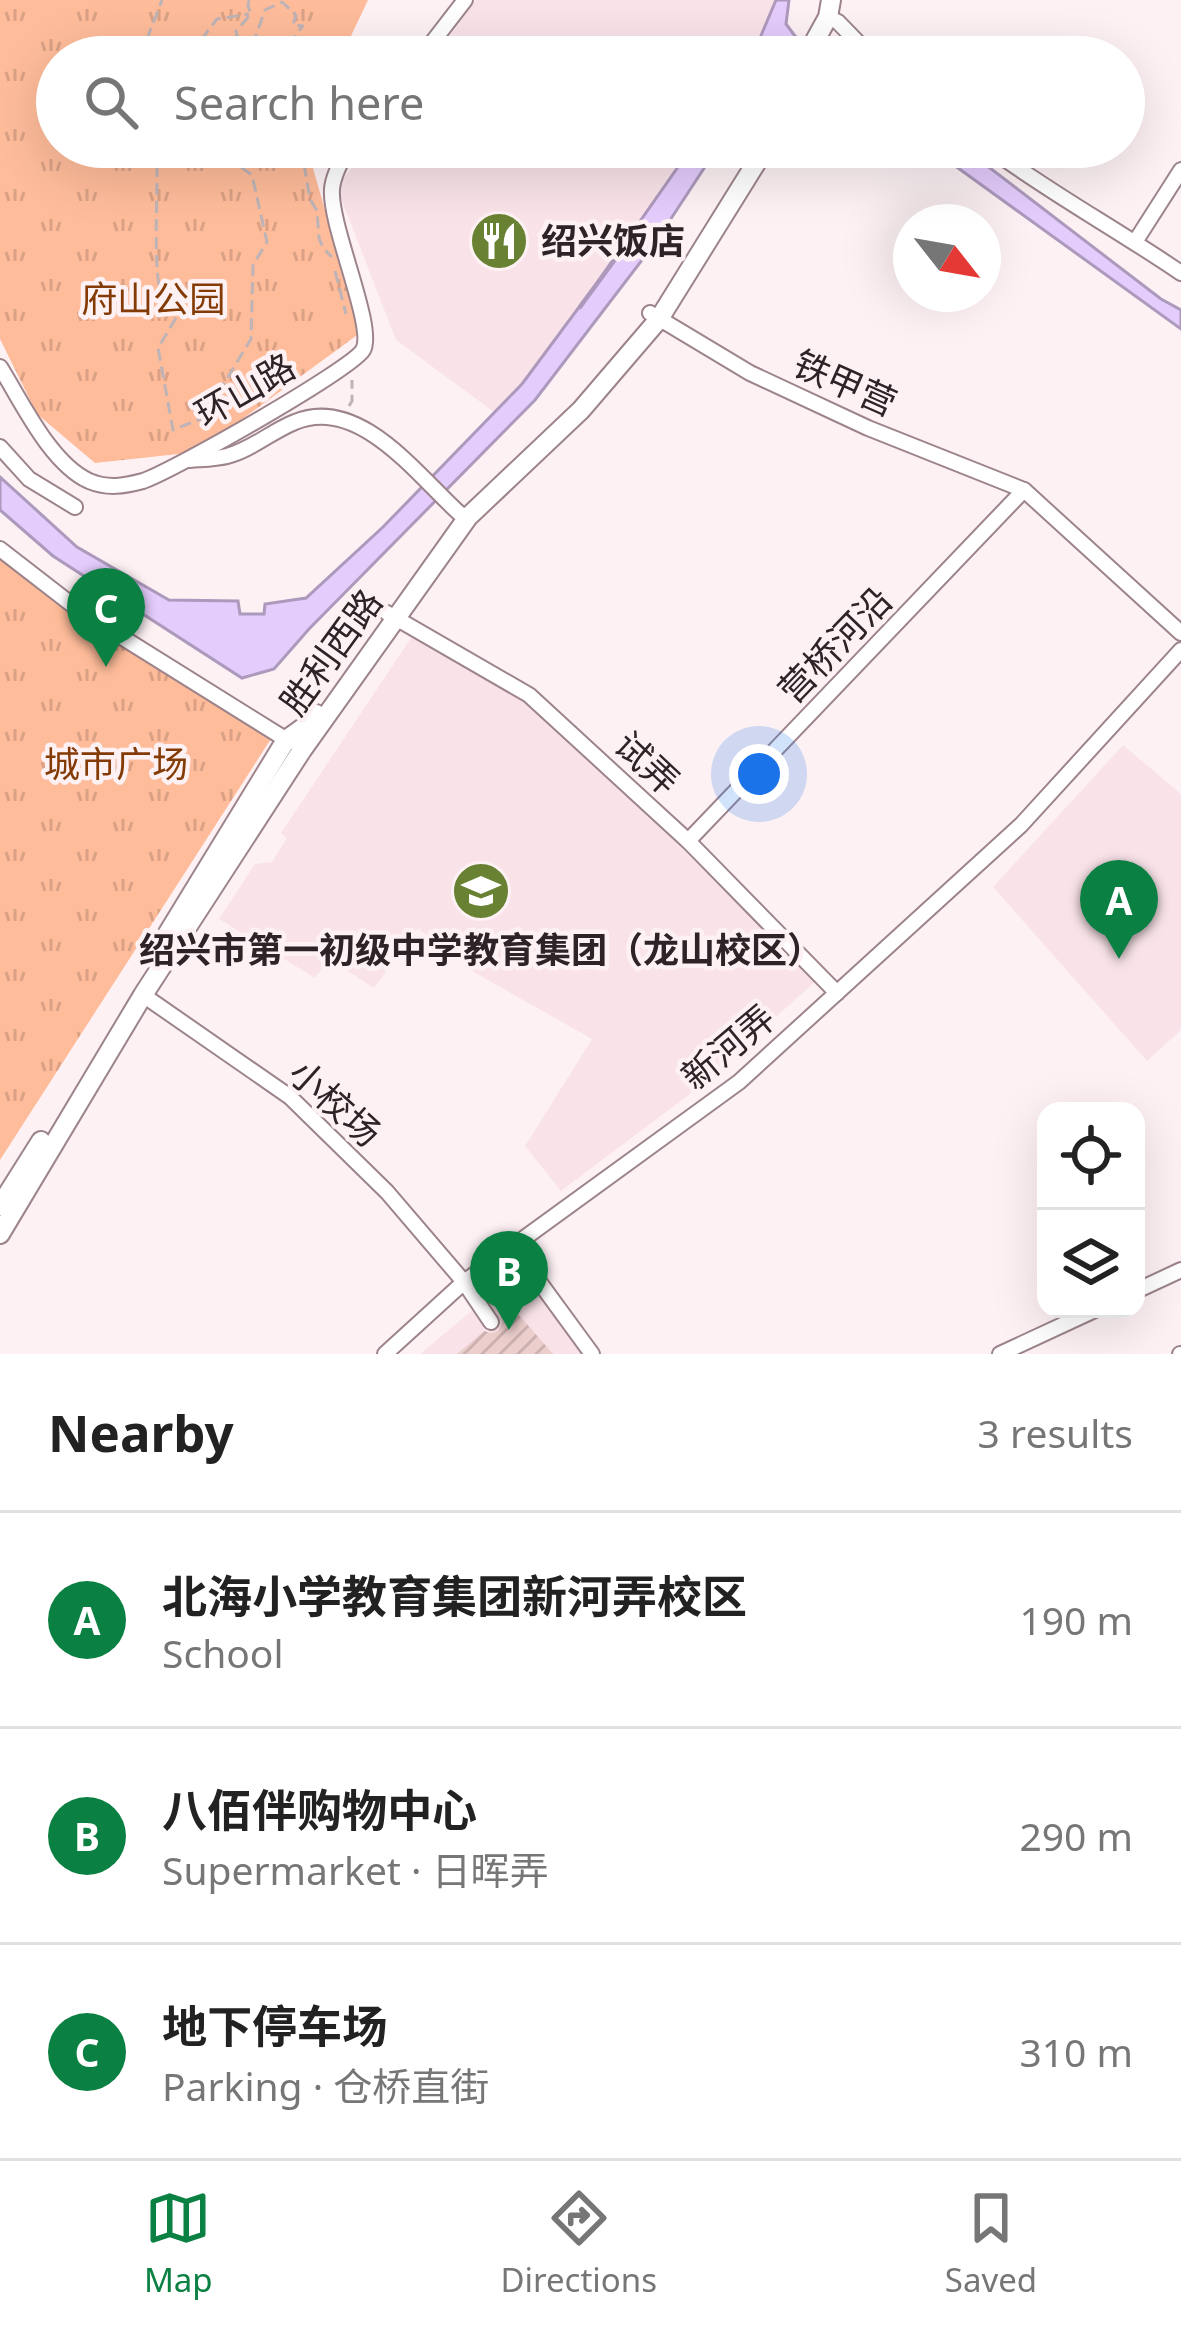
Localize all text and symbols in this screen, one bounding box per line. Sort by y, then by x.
search box [36,36,1145,168]
icon: search [78,69,144,135]
text: Search here [174,72,424,133]
north arrow [893,204,1001,312]
restaurant icon: 绍兴饭店 [468,210,530,272]
place label: 绍兴饭店 [541,216,685,265]
park label: 府山公园 [81,274,225,323]
street label: 铁甲营 [786,338,905,427]
street label: 环山路 [186,341,304,438]
pin: C [67,568,145,667]
street label: 营桥河沿 [767,576,902,713]
street label: 胜利西路 [268,579,393,724]
street label: 试弄 [604,720,690,805]
park label: 城市广场 [44,739,188,788]
your location [729,744,789,804]
school or university icon: 绍兴市第一初级中学教育集团（龙山校区） [450,860,512,922]
pin: A [1080,860,1158,959]
place label: 绍兴市第一初级中学教育集团（龙山校区） [139,925,823,974]
street label: 新河弄 [671,993,785,1100]
street label: 小校场 [279,1048,392,1157]
map controls [1037,1102,1145,1318]
button: locate [1037,1102,1145,1210]
button: layers [1037,1210,1145,1318]
pin: B [470,1231,548,1330]
text: Nearby [48,1397,234,1467]
text: 3 results [978,1406,1133,1459]
text: 北海小学教育集团新河弄校区 [162,1565,747,1626]
text: A [74,1593,101,1646]
text: 190 m [1019,1593,1133,1646]
text: School [162,1626,284,1679]
text: 八佰伴购物中心 [162,1779,477,1840]
text: B [74,1809,100,1862]
text: 290 m [1019,1809,1133,1862]
text: Supermarket · 日晖弄 [162,1843,549,1896]
text: 地下停车场 [162,1995,387,2056]
text: C [74,2025,100,2078]
text: 310 m [1019,2025,1133,2078]
text: Parking · 仓桥直街 [162,2059,489,2112]
tab: Map [144,2185,213,2302]
tab: Directions [500,2185,657,2302]
tab: Saved [945,2185,1037,2302]

